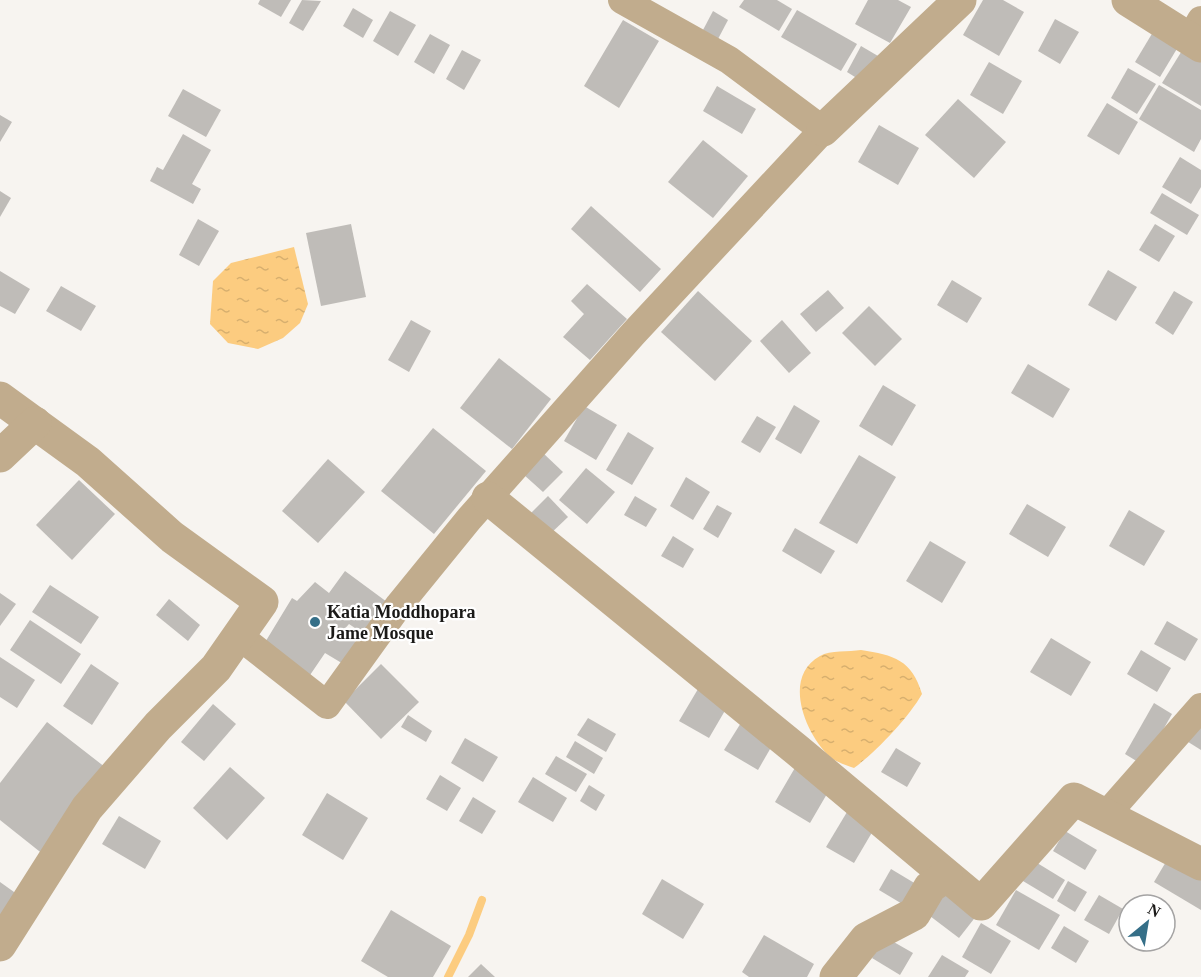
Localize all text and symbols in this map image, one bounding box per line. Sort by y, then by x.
place label: Katia Moddhopara Jame Mosque [327,602,476,643]
marker: Katia Moddhopara Jame Mosque [308,615,322,629]
north arrow [1117,893,1177,953]
text: N [1145,900,1164,921]

